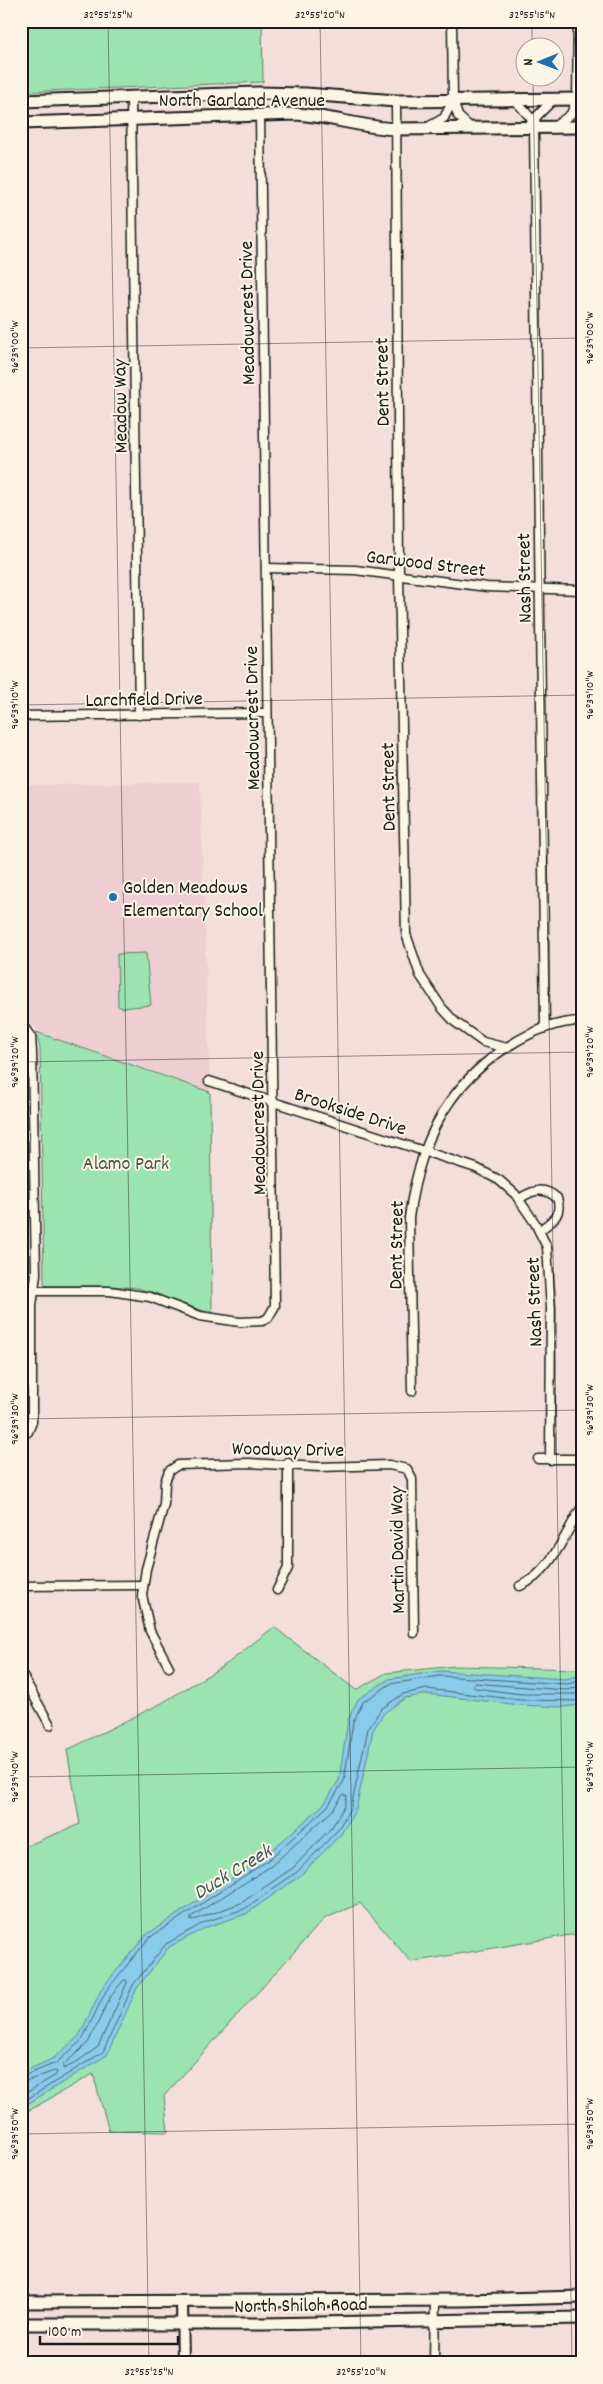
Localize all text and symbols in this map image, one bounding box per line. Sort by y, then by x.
text: 32°55'25"N [84,7,133,24]
text: 32°55'20"N [295,7,345,24]
text: 32°55'15"N [509,7,555,24]
north arrow [516,38,566,88]
text: N [519,58,539,66]
street label: North Garland Avenue [159,88,325,116]
street label: Meadowcrest Drive [234,240,264,385]
text: 96°39'00"W [582,312,599,364]
text: 96°39'00"W [7,321,24,373]
street label: Dent Street [369,337,399,427]
street label: Meadow Way [107,358,137,453]
street label: Nash Street [511,533,541,623]
street label: Garwood Street [364,544,487,586]
street label: Meadowcrest Drive [239,645,269,790]
text: 96°39'10"W [582,671,599,719]
text: 96°39'10"W [7,681,24,729]
street label: Larchfield Drive [85,686,203,716]
street label: Dent Street [375,742,405,832]
place label: Golden Meadows Elementary School [123,875,263,926]
marker: Golden Meadows Elementary School [107,891,119,903]
text: 96°39'20"W [582,1026,599,1078]
text: 96°39'20"W [7,1036,24,1088]
street label: Meadowcrest Drive [245,1050,275,1195]
street label: Brookside Drive [290,1082,410,1144]
park label: Alamo Park [83,1151,169,1179]
street label: Dent Street [383,1200,413,1290]
street label: Nash Street [520,1256,552,1347]
text: 96°39'30"W [582,1384,599,1436]
text: 96°39'30"W [7,1393,24,1445]
street label: Woodway Drive [232,1436,344,1466]
street label: Martin David Way [384,1485,414,1614]
text: 96°39'40"W [582,1741,599,1793]
text: 96°39'40"W [7,1751,24,1803]
water label: Duck Creek [189,1837,281,1909]
text: 96°39'50"W [582,2098,599,2150]
text: 96°39'50"W [7,2108,24,2160]
street label: North Shiloh Road [234,2292,368,2322]
scale bar [40,2314,178,2346]
text: 100 m [48,2322,81,2344]
text: 32°55'25"N [125,2364,174,2381]
text: 32°55'20"N [336,2364,386,2381]

